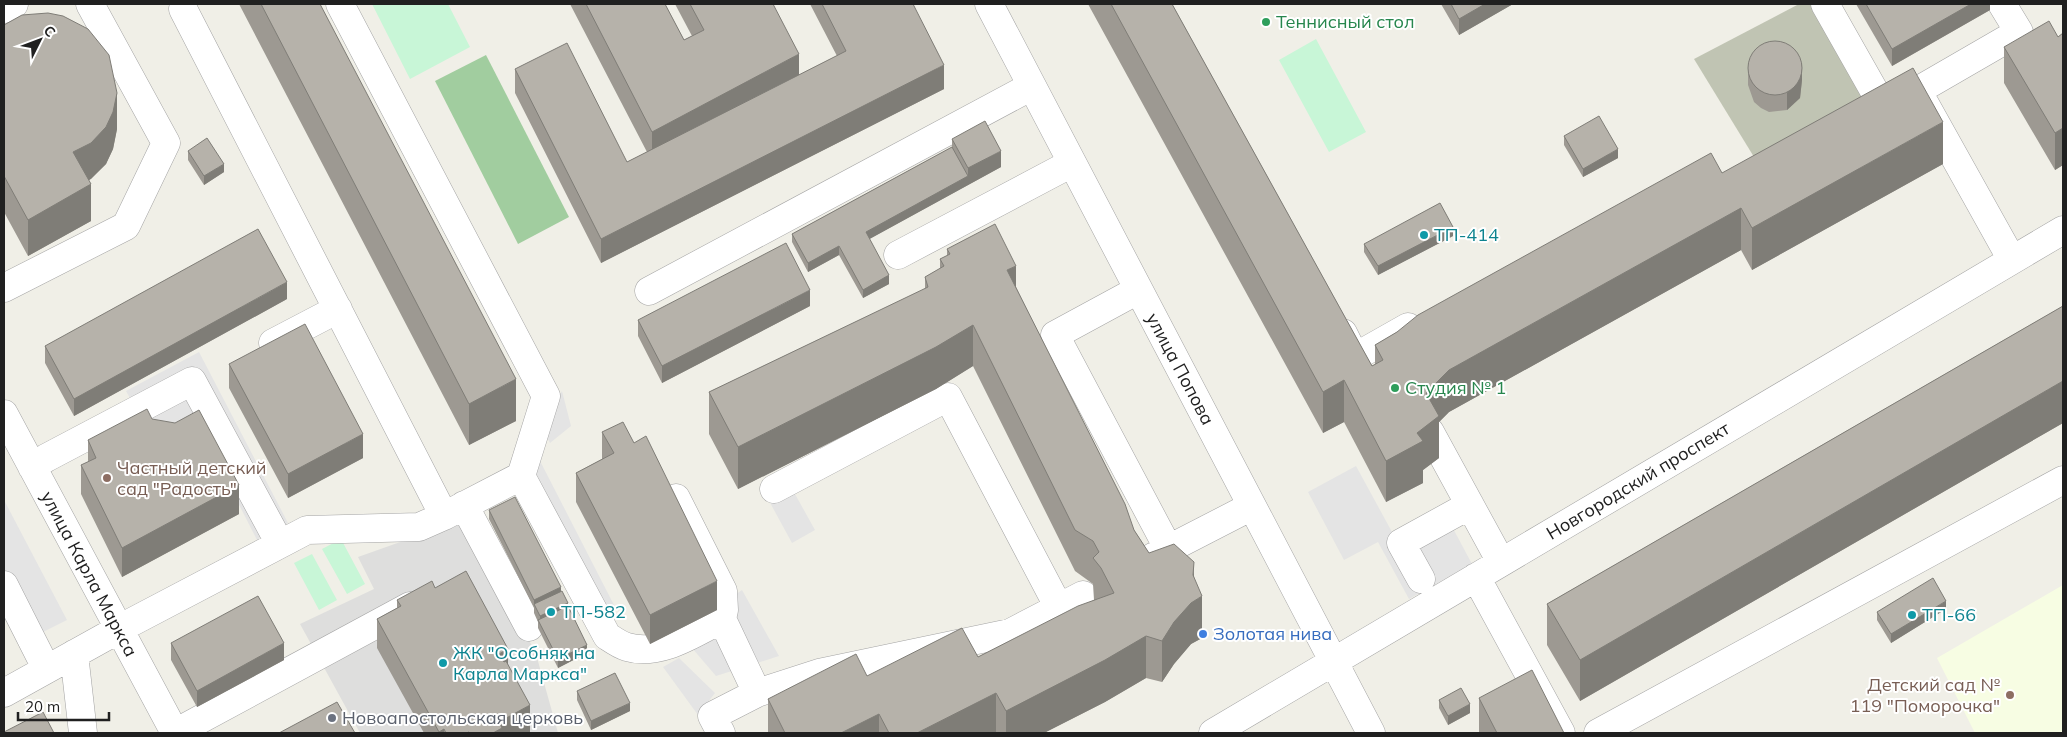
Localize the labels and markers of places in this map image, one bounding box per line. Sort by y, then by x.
place label: Теннисный стол [1276,10,1414,33]
marker: Теннисный стол [1260,16,1272,28]
place label: ТП-414 [1434,223,1499,246]
marker: ТП-414 [1418,229,1430,241]
place label: Студия № 1 [1405,376,1506,399]
marker: Студия № 1 [1389,382,1401,394]
place label: Частный детский сад "Радость" [117,456,267,500]
marker: Частный детский сад "Радость" [101,472,113,484]
place label: ТП-582 [561,600,626,623]
place label: ТП-66 [1922,603,1976,626]
marker: ТП-582 [545,606,557,618]
marker: ТП-66 [1906,609,1918,621]
place label: Золотая нива [1213,622,1332,645]
marker: Золотая нива [1197,628,1209,640]
place label: ЖК "Особняк на Карла Маркса" [453,641,595,685]
marker: ЖК "Особняк на Карла Маркса" [437,657,449,669]
place label: Детский сад № 119 "Поморочка" [1850,673,2000,717]
marker: Детский сад № 119 "Поморочка" [2004,689,2016,701]
place label: Новоапостольская церковь [342,706,583,729]
marker: Новоапостольская церковь [326,712,338,724]

